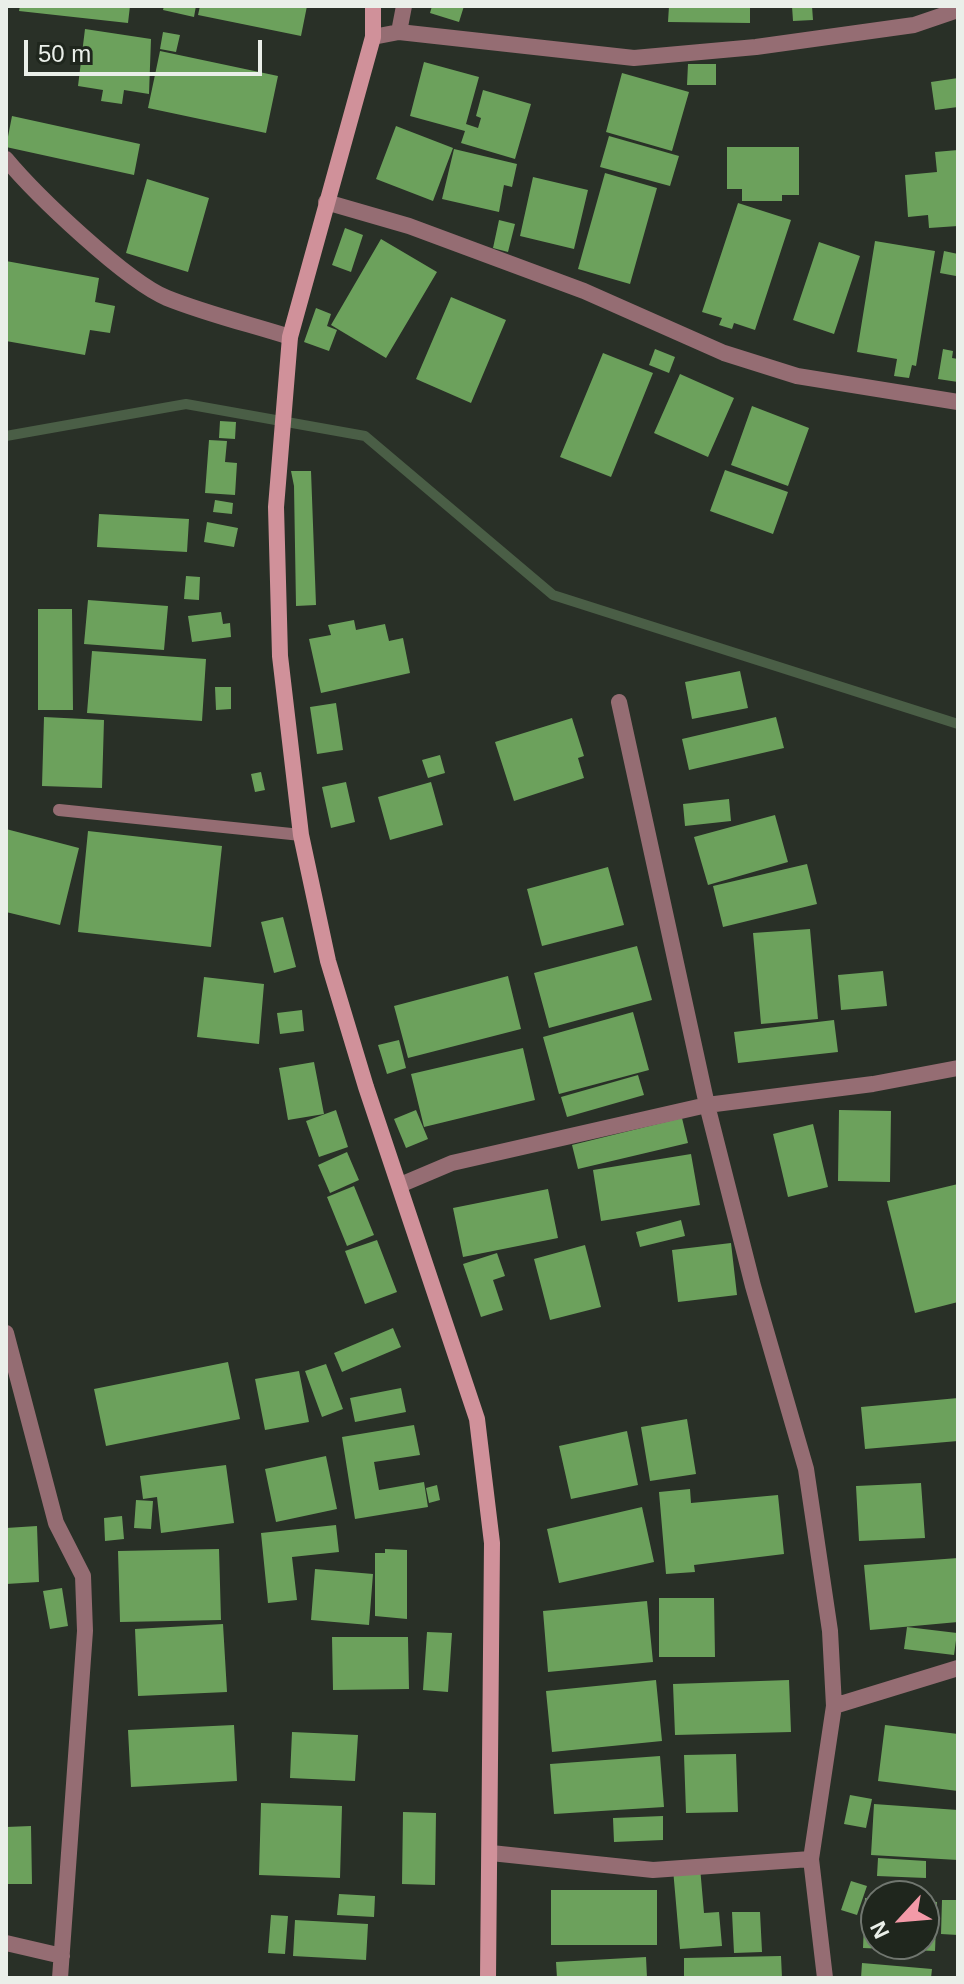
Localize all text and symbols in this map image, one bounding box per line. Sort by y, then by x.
scale bar [28,24,266,74]
text: 50 m [38,40,91,67]
north arrow [860,1880,940,1960]
text: N [865,1917,894,1942]

